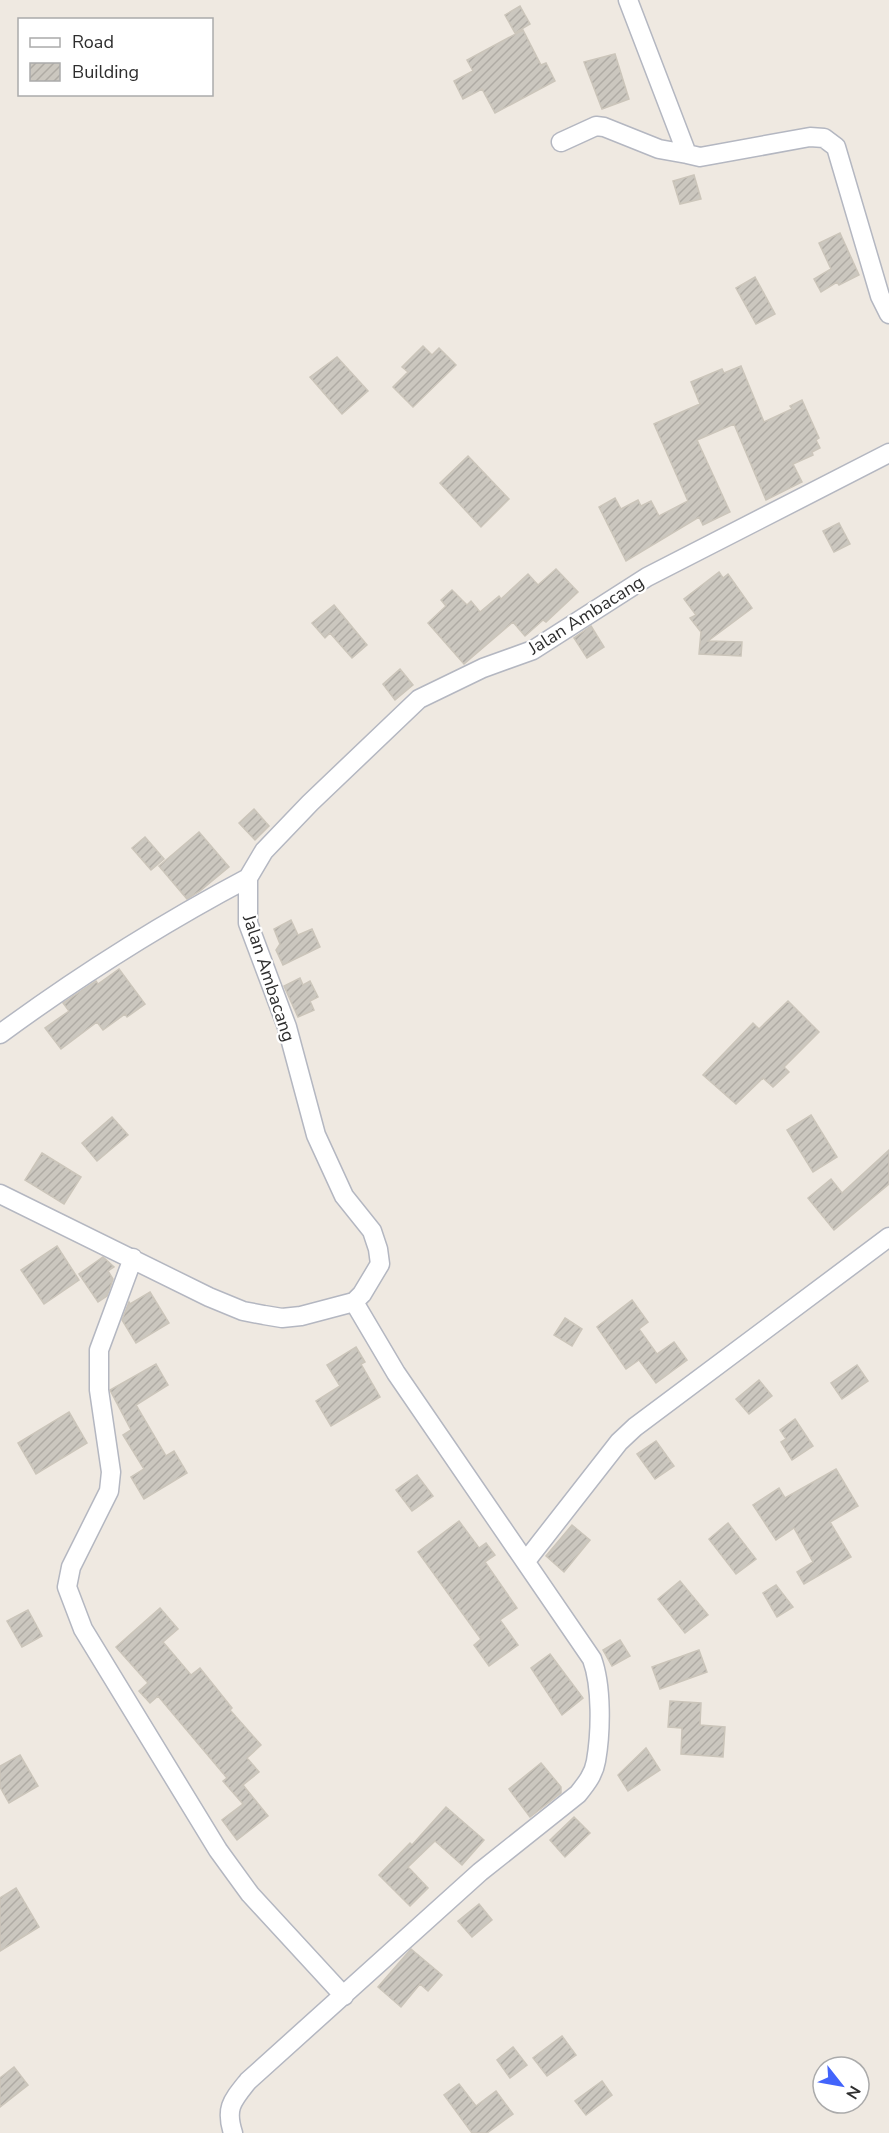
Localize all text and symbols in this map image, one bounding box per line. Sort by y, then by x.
legend [18,18,213,96]
text: Road [72,30,114,54]
text: Building [72,60,139,84]
street label: Jalan Ambacang [523,570,648,661]
street label: Jalan Ambacang [237,910,301,1045]
north arrow [811,2055,871,2115]
text: N [840,2081,866,2103]

